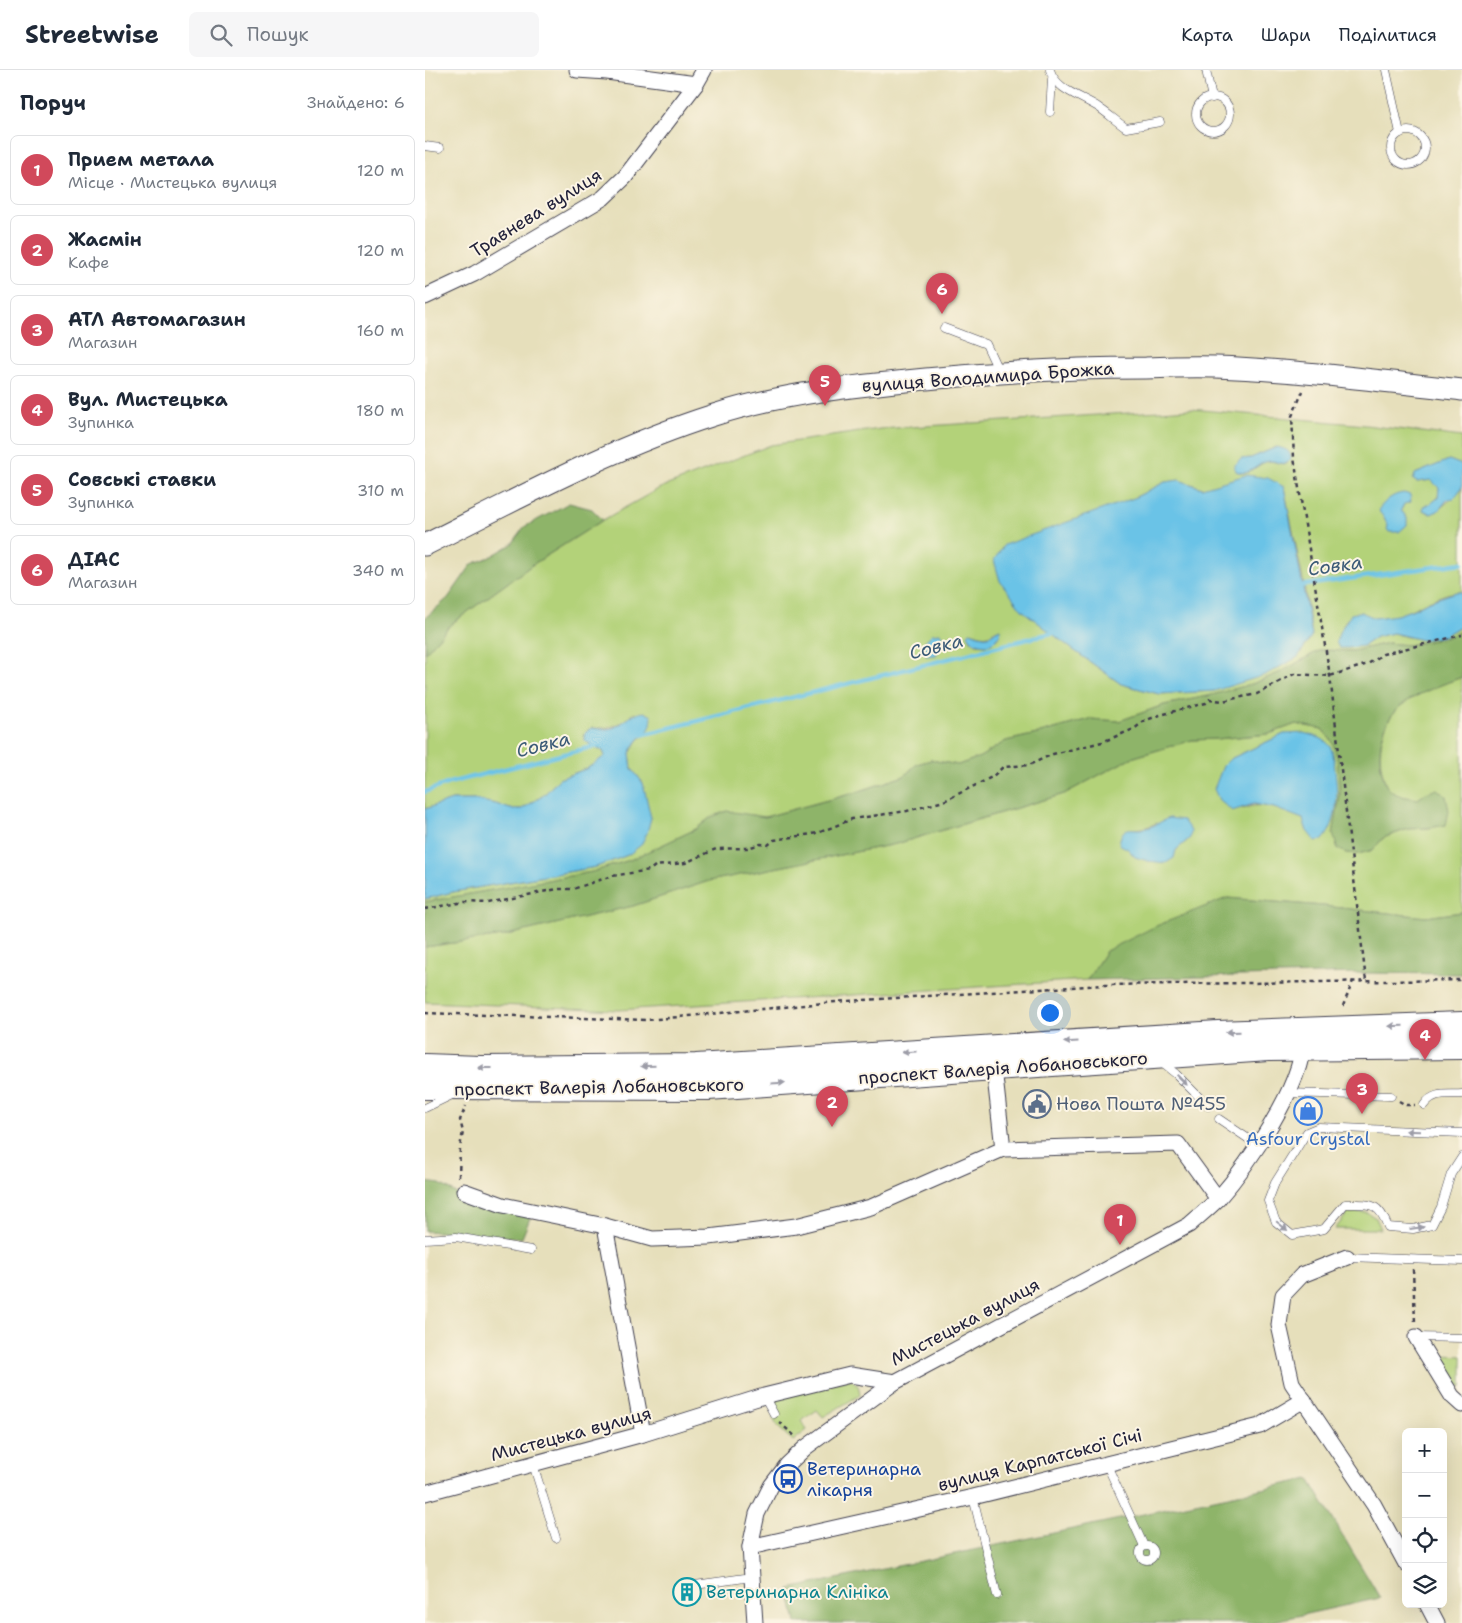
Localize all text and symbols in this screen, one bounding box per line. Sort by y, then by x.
search box [189,12,539,57]
text: Streetwise [25,19,159,51]
icon: search [207,21,235,49]
text: Пошук [247,22,309,47]
text: Карта [1181,23,1233,47]
text: Шари [1261,23,1311,47]
text: Поділитися [1339,23,1437,47]
text: Поруч [20,89,86,117]
text: Знайдено: 6 [307,92,405,113]
text: Прием метала [68,147,214,172]
text: 1 [33,160,41,181]
text: 120 m [357,160,404,181]
street label: Травнева вулиця [466,163,606,263]
text: Місце · Мистецька вулиця [68,172,277,193]
text: Жасмін [68,227,142,252]
text: 2 [31,240,43,261]
text: 120 m [357,240,404,261]
text: Кафе [68,252,109,273]
pin: 6 [926,273,958,314]
text: АТЛ Автомагазин [68,307,246,332]
text: 3 [31,320,43,341]
text: 160 m [357,320,404,341]
text: Магазин [68,332,137,353]
street label: вулиця Володимира Брожка [861,356,1115,398]
pin: 5 [809,365,841,406]
text: Вул. Мистецька [68,387,228,412]
text: 4 [31,400,43,421]
text: 180 m [356,400,404,421]
text: Зупинка [68,412,134,433]
text: Совські ставки [68,467,216,492]
text: 5 [32,480,42,501]
text: 310 m [357,480,404,501]
text: Зупинка [68,492,134,513]
text: ДІАС [68,547,120,572]
water label: Совка [1306,549,1364,582]
text: 6 [31,560,43,581]
text: 340 m [352,560,404,581]
text: Магазин [68,572,137,593]
water label: Совка [906,628,966,665]
water label: Совка [513,726,573,763]
your location [1037,1000,1063,1026]
pin: 4 [1409,1019,1441,1060]
one-way arrow [1388,1023,1404,1031]
one-way arrow [1225,1028,1241,1036]
one-way arrow [1063,1038,1079,1046]
street label: проспект Валерія Лобановського [858,1046,1148,1090]
one-way arrow [901,1049,917,1057]
one-way arrow [639,1063,655,1071]
one-way arrow [477,1064,493,1072]
street label: проспект Валерія Лобановського [454,1072,744,1102]
pin: 3 [1346,1073,1378,1114]
one-way arrow [1176,1074,1188,1086]
one-way arrow [770,1079,786,1087]
pin: 2 [816,1086,848,1127]
public building icon: Нова Пошта №455 [1022,1089,1052,1119]
place label: Нова Пошта №455 [1056,1092,1226,1116]
shop icon: Asfour Crystal [1293,1096,1323,1126]
place label: Asfour Crystal [1246,1127,1371,1151]
one-way arrow [1405,1127,1421,1135]
pin: 1 [1104,1204,1136,1245]
one-way arrow [1275,1221,1288,1232]
one-way arrow [1409,1223,1425,1231]
street label: Мистецька вулиця [886,1273,1044,1371]
street label: Мистецька вулиця [488,1401,654,1467]
street label: вулиця Карпатської Січі [935,1423,1145,1497]
map controls [1402,1428,1447,1608]
button: + [1402,1428,1447,1473]
place label: Ветеринарна лікарня [807,1457,921,1502]
bus stop icon: Ветеринарна лікарня [773,1464,803,1494]
button: − [1402,1473,1447,1518]
button: locate [1402,1518,1447,1563]
button: layers [1402,1563,1447,1608]
building icon: Ветеринарна Клініка [672,1577,702,1607]
place label: Ветеринарна Клініка [706,1580,888,1604]

